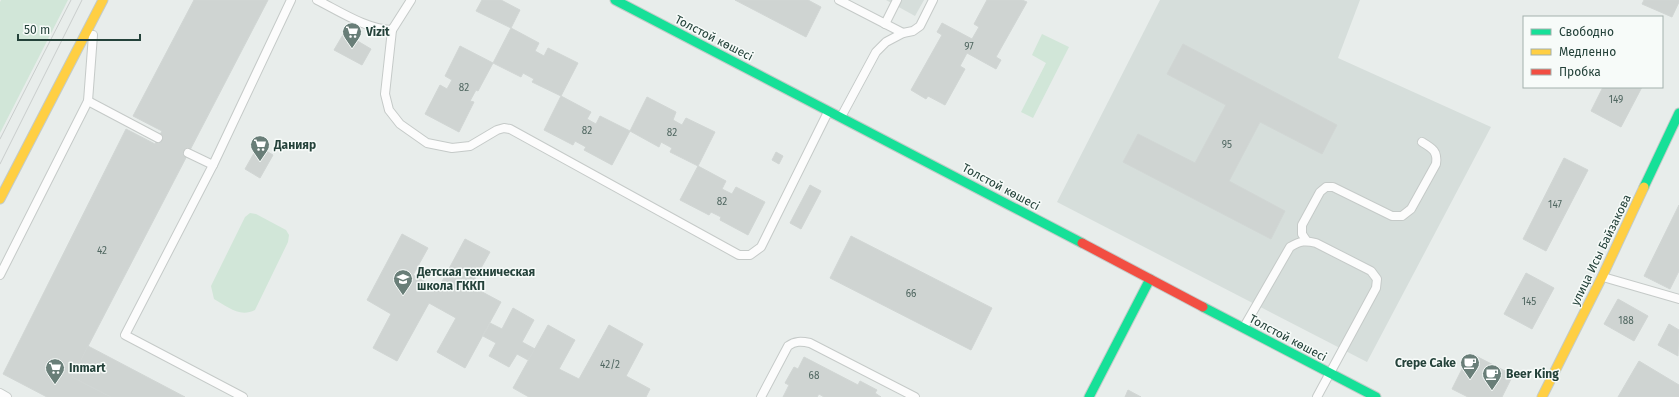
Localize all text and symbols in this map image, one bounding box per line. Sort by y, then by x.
street label: Толстой көшесі [673,12,755,64]
scale bar [18,16,140,42]
legend [1523,16,1663,88]
supermarket icon: Vizit [341,21,363,49]
text: 50 m [24,23,50,37]
place label: Vizit [365,25,390,39]
text: Свободно [1559,25,1614,39]
house number: 97 [964,41,974,53]
text: Медленно [1559,45,1616,59]
text: Пробка [1559,65,1601,79]
house number: 82 [459,82,469,94]
house number: 149 [1609,94,1623,106]
house number: 82 [582,125,592,137]
house number: 82 [667,127,677,139]
supermarket icon: Данияр [249,134,271,162]
place label: Данияр [273,138,316,152]
house number: 95 [1222,139,1232,151]
street label: Толстой көшесі [960,161,1042,213]
street label: улица Исы Байзакова [1568,192,1634,308]
house number: 82 [717,196,727,208]
house number: 147 [1548,199,1562,211]
house number: 42 [97,245,107,257]
place label: Детская техническая школа ГККП [416,265,535,293]
school or university icon: Детская техническая школа ГККП [392,268,414,296]
house number: 66 [906,288,916,300]
house number: 145 [1522,296,1536,308]
street label: Толстой көшесі [1247,312,1329,364]
house number: 188 [1618,315,1634,327]
cafe icon: Crepe Cake [1459,352,1481,380]
place label: Crepe Cake [1395,356,1456,370]
supermarket icon: Inmart [44,357,66,385]
house number: 42/2 [600,359,620,371]
place label: Inmart [69,361,106,375]
cafe icon: Beer King [1481,363,1503,391]
place label: Beer King [1506,367,1559,381]
house number: 68 [809,370,820,382]

